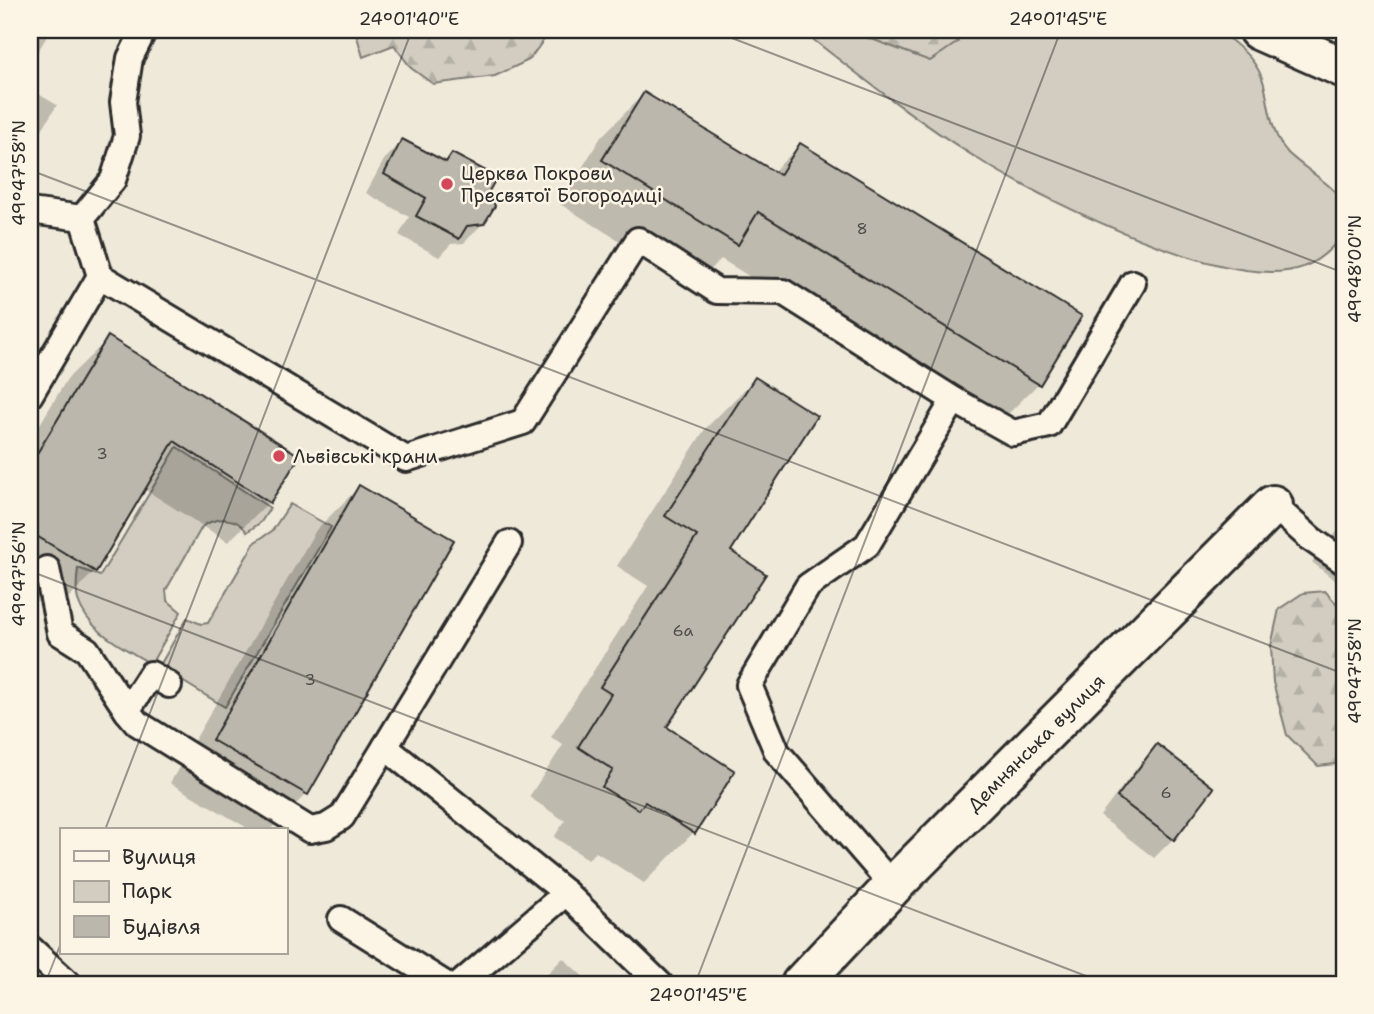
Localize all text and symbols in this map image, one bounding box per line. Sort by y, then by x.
text: 24°01'40"E [359,7,459,31]
text: 24°01'45"E [1009,7,1107,31]
text: 49°47'58"N [7,120,31,226]
place label: Церква Покрови Пресвятої Богородиці [461,161,662,208]
marker: Церква Покрови Пресвятої Богородиці [439,176,455,192]
text: 49°48'00"N [1343,215,1367,323]
house number: 8 [856,218,868,239]
house number: 3 [96,443,108,464]
place label: Львівські крани [293,444,438,469]
marker: Львівські крани [271,448,287,464]
text: 49°47'56"N [7,521,31,627]
text: 49°47'58"N [1343,618,1367,724]
house number: 6а [672,620,694,641]
house number: 3 [304,669,316,690]
street label: Демнянська вулиця [962,669,1110,817]
house number: 6 [1160,782,1172,803]
legend [60,828,287,954]
text: Вулиця [122,843,196,871]
text: Парк [122,877,172,905]
text: Будівля [122,913,201,941]
text: 24°01'45"E [649,983,747,1007]

